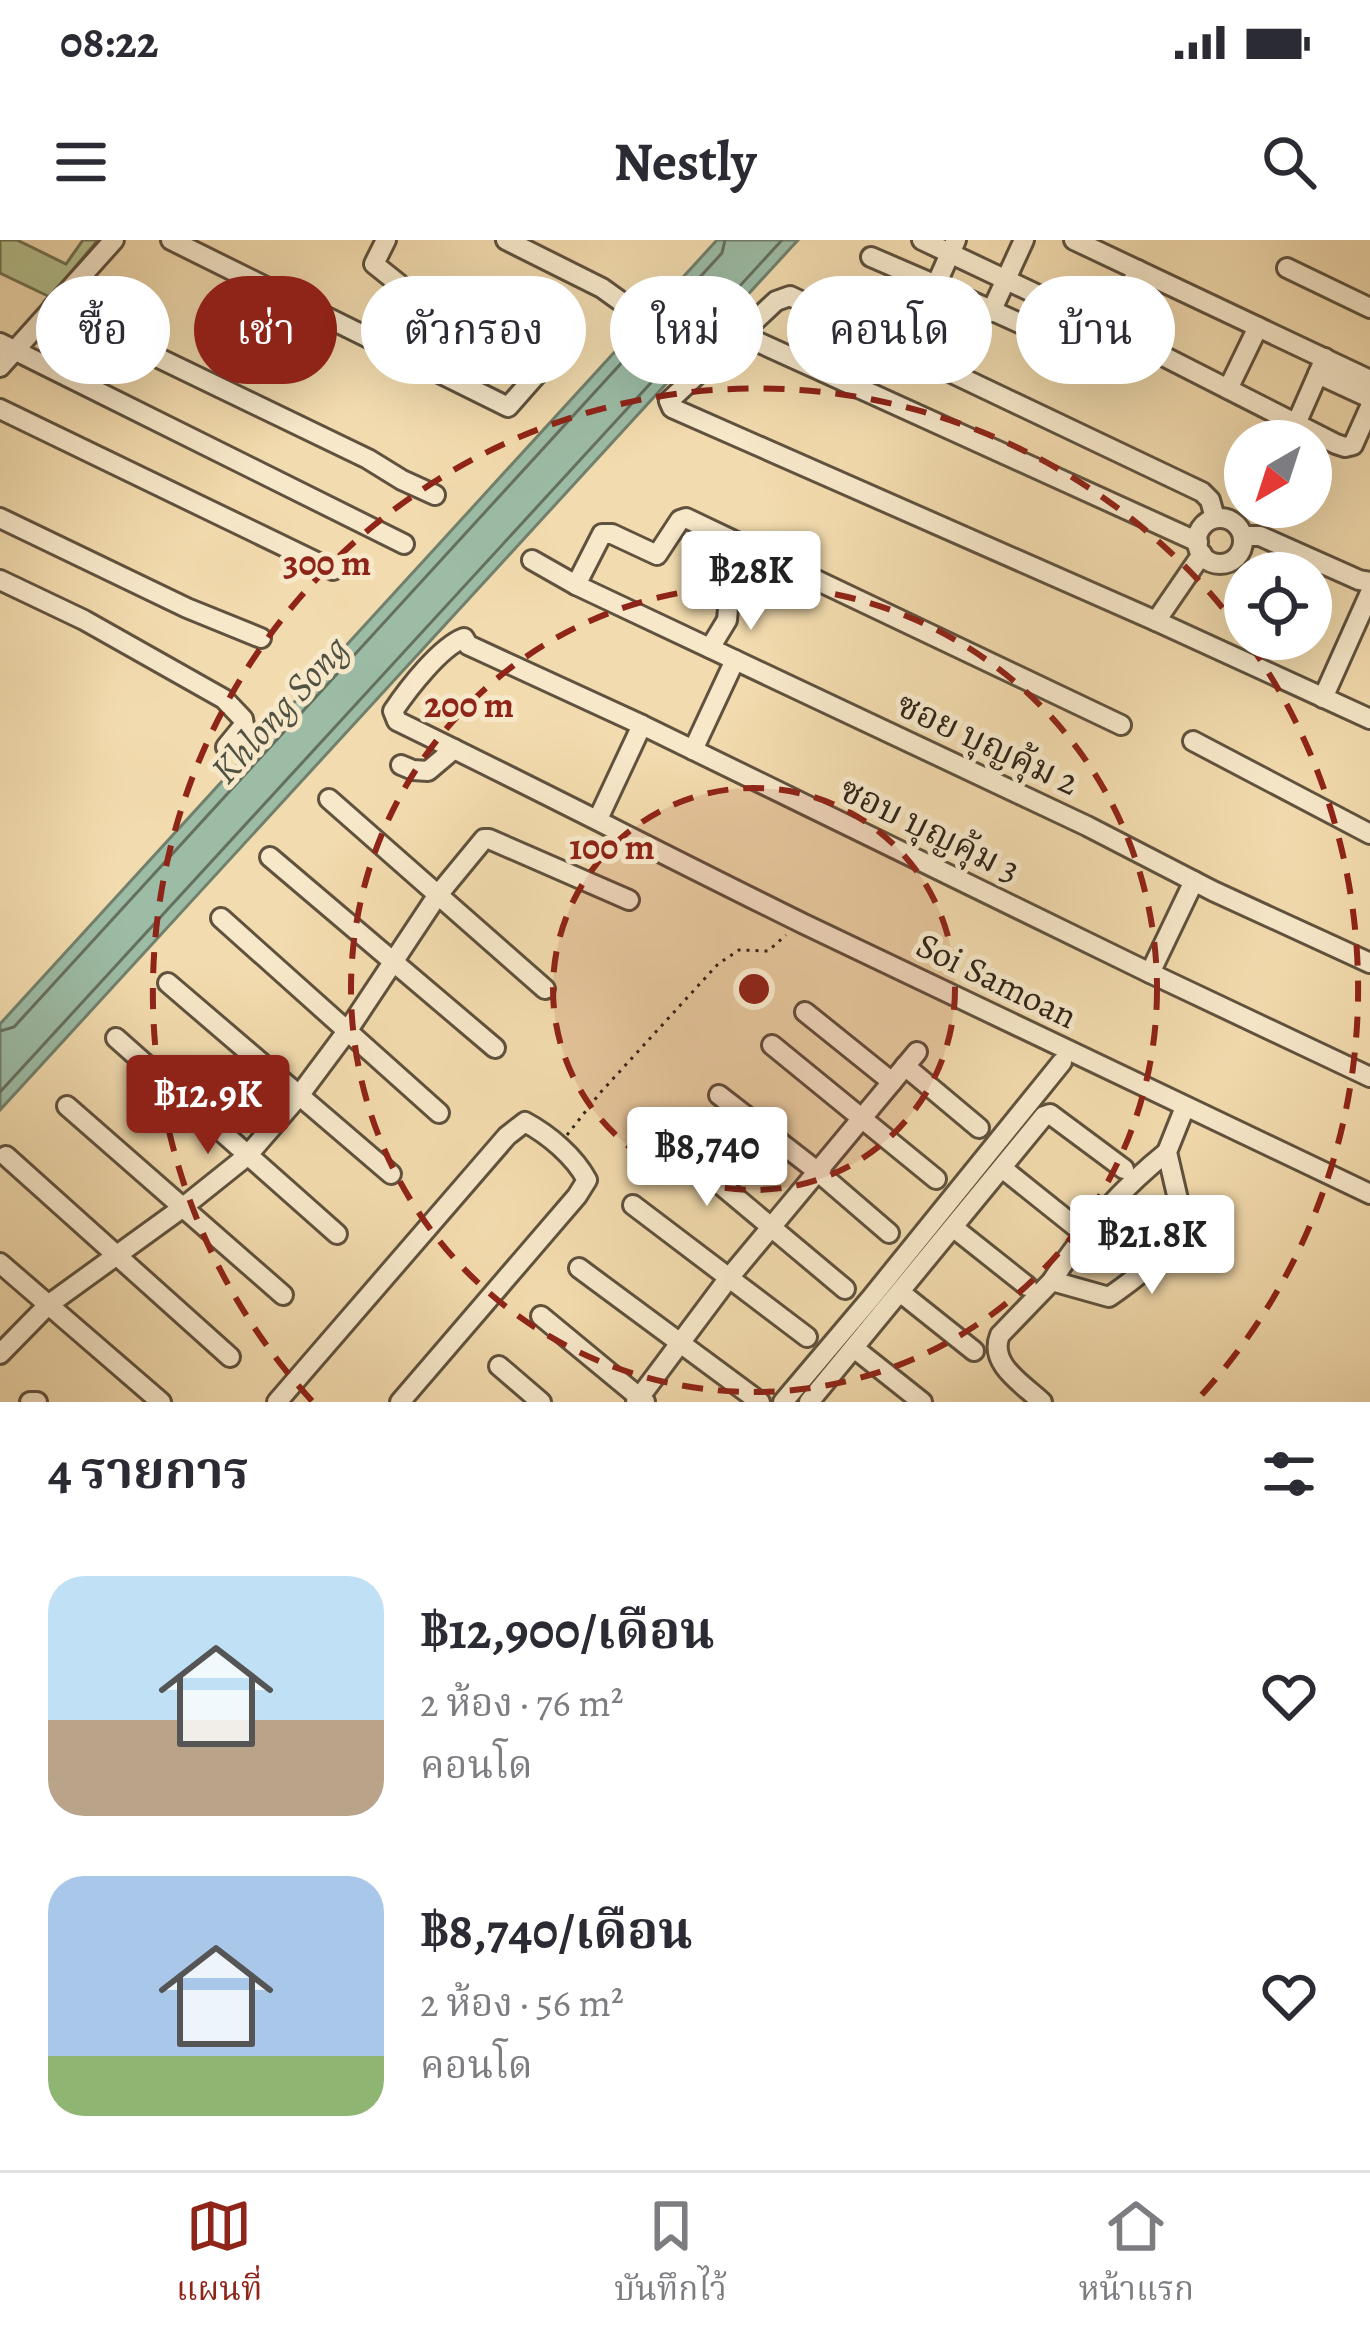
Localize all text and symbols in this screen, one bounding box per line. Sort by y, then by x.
text: 08:22 [60,11,158,73]
text: Nestly [614,125,756,199]
icon: menu [48,129,114,195]
icon: search [1256,129,1322,195]
chip: ซื้อ [36,276,170,384]
chip: เช่า [194,276,337,384]
chip: ตัวกรอง [361,276,586,384]
chip: ใหม่ [610,276,763,384]
chip: คอนโด [787,276,992,384]
chip: บ้าน [1016,276,1175,384]
north arrow [1224,420,1332,528]
map controls [1224,420,1332,660]
pin: ฿28K [680,531,822,633]
text: 300 m [283,538,371,587]
text: ฿28K [709,543,793,596]
button: locate [1224,552,1332,660]
water label: Khlong Song [198,623,360,795]
street label: ซอย บุญคุ้ม 2 [889,679,1087,807]
text: 200 m [424,680,514,729]
street label: ซอบ บุญคุ้ม 3 [832,764,1028,894]
text: 100 m [569,822,655,871]
street label: Soi Samoan [908,920,1086,1040]
centre of rings [733,968,775,1010]
pin: ฿12.9K [110,1055,306,1157]
text: ฿12.9K [153,1067,263,1120]
pin: ฿8,740 [609,1107,805,1209]
text: ฿8,740 [654,1119,760,1172]
pin: ฿21.8K [1054,1195,1250,1297]
text: ฿21.8K [1097,1207,1207,1260]
text: 4 รายการ [48,1436,249,1506]
icon: filters [1256,1441,1322,1507]
text: ฿12,900/เดือน [420,1596,714,1666]
icon: home [144,1624,288,1768]
icon: heart [1256,1663,1322,1729]
text: 2 ห้อง · 76 m² [420,1676,623,1729]
text: คอนโด [420,1738,533,1791]
text: ฿8,740/เดือน [420,1896,693,1966]
icon: home [144,1924,288,2068]
icon: heart [1256,1963,1322,2029]
text: 2 ห้อง · 56 m² [420,1976,624,2029]
text: คอนโด [420,2038,533,2091]
tab: แผนที่ [176,2193,262,2318]
tab: บันทึกไว้ [614,2193,727,2318]
tab: หน้าแรก [1079,2193,1194,2318]

